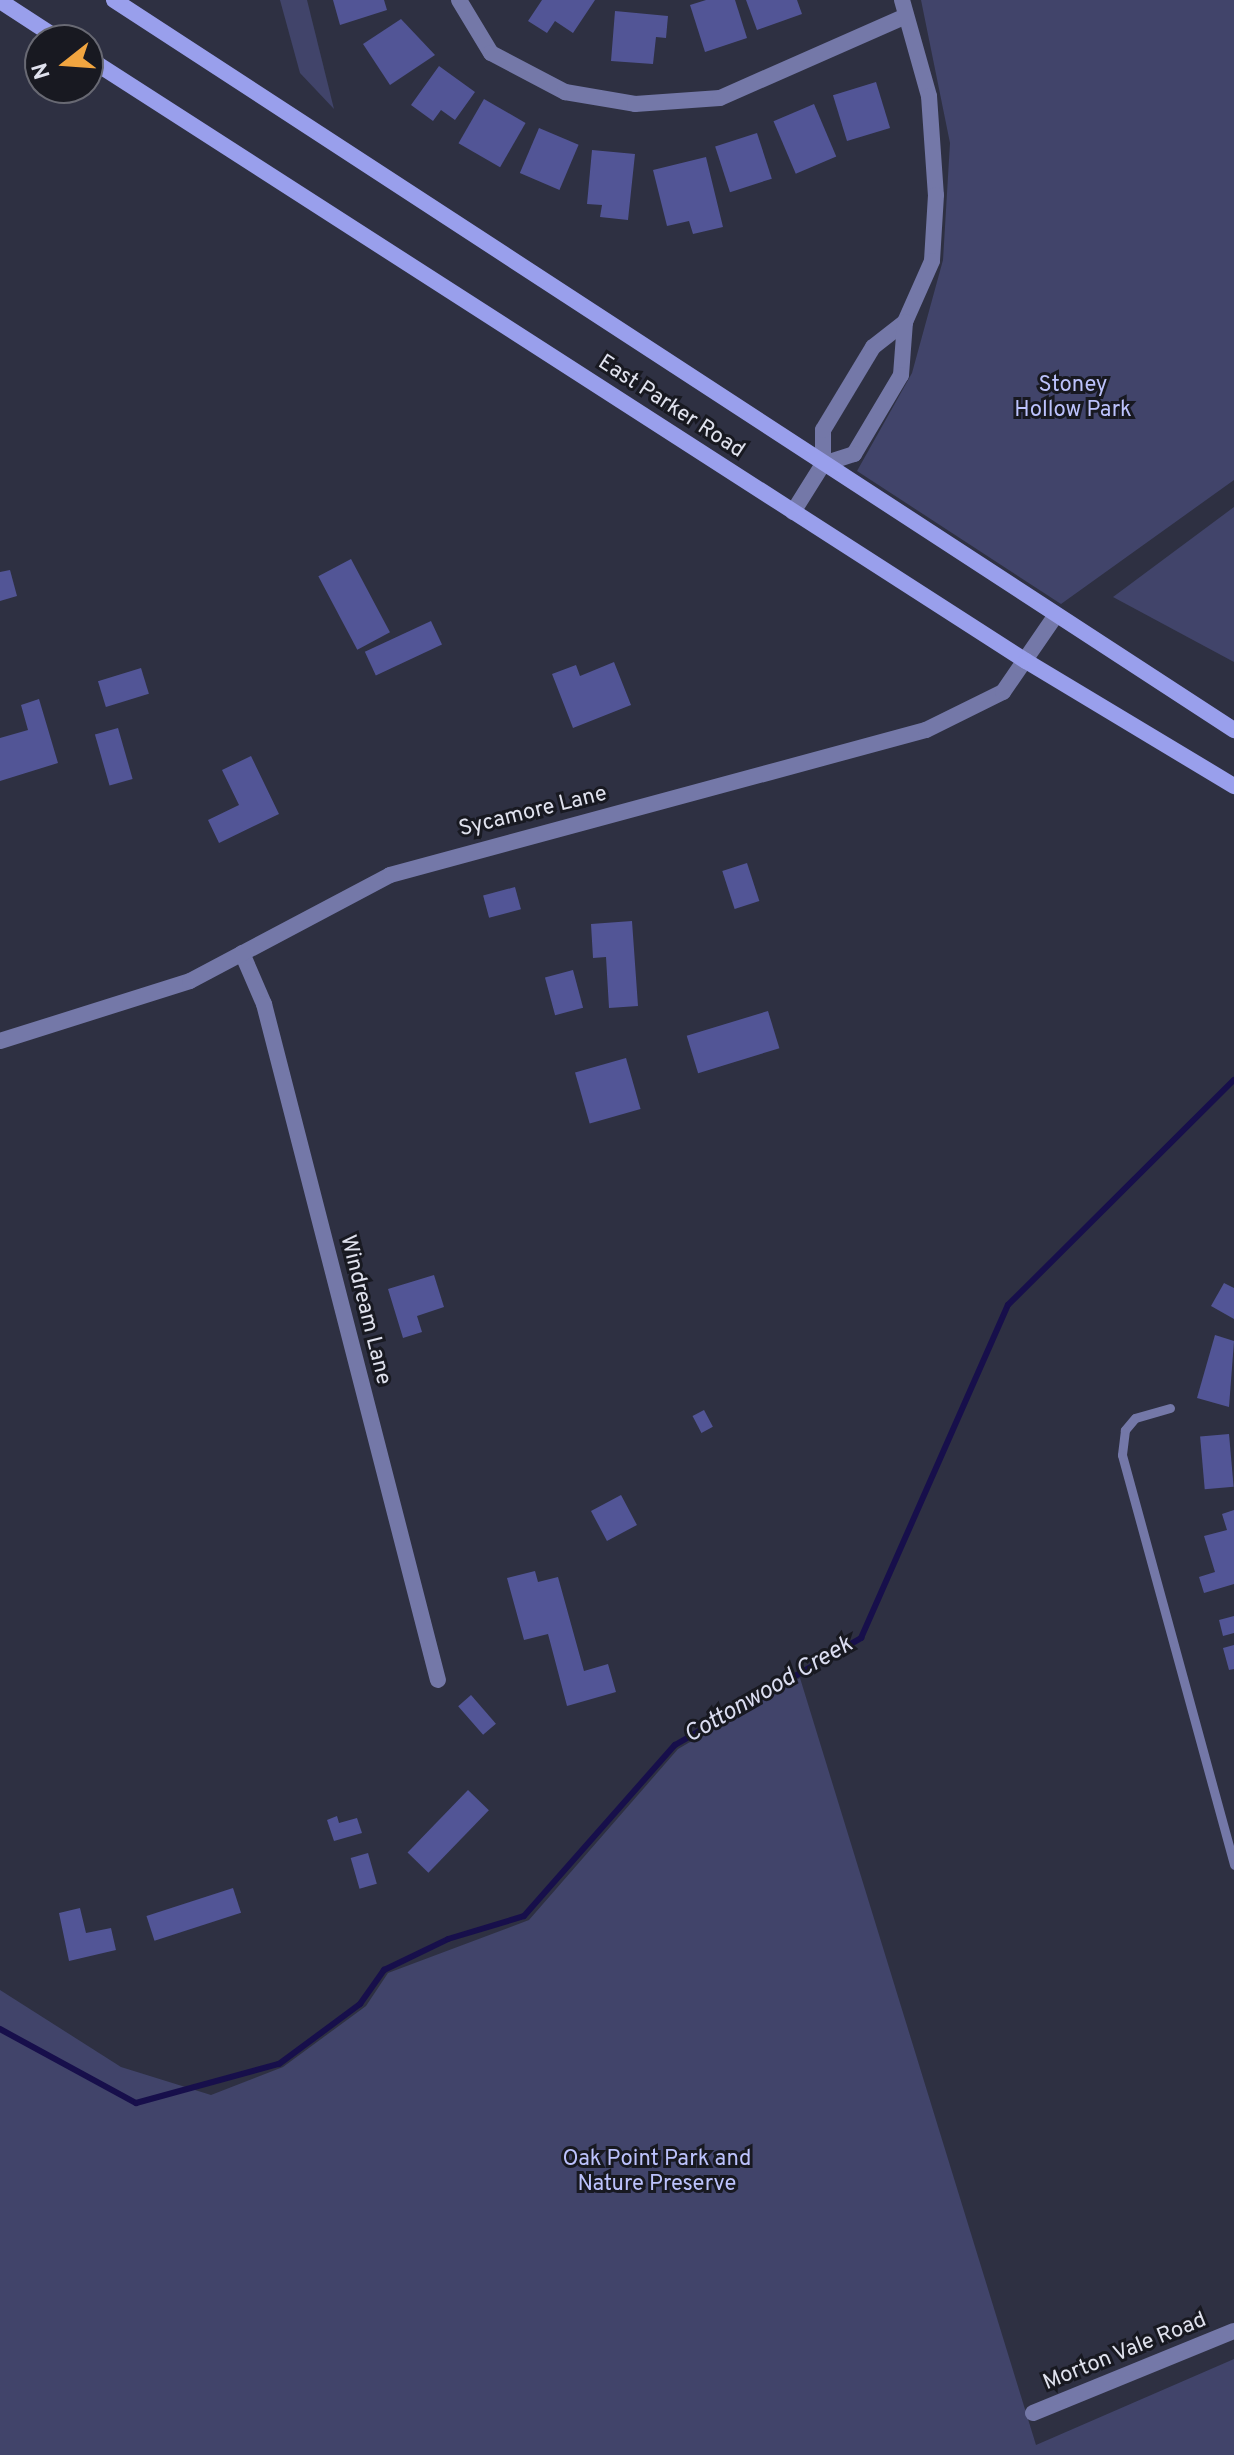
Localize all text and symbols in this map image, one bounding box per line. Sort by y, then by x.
north arrow [24,24,104,104]
text: N [27,59,58,82]
street label: East Parker Road [593,350,749,464]
park label: Stoney Hollow Park [1014,372,1132,424]
street label: Sycamore Lane [456,781,610,843]
street label: Windream Lane [334,1232,396,1388]
water label: Cottonwood Creek [680,1631,858,1751]
park label: Oak Point Park and Nature Preserve [563,2146,751,2198]
street label: Morton Vale Road [1039,2307,1211,2397]

